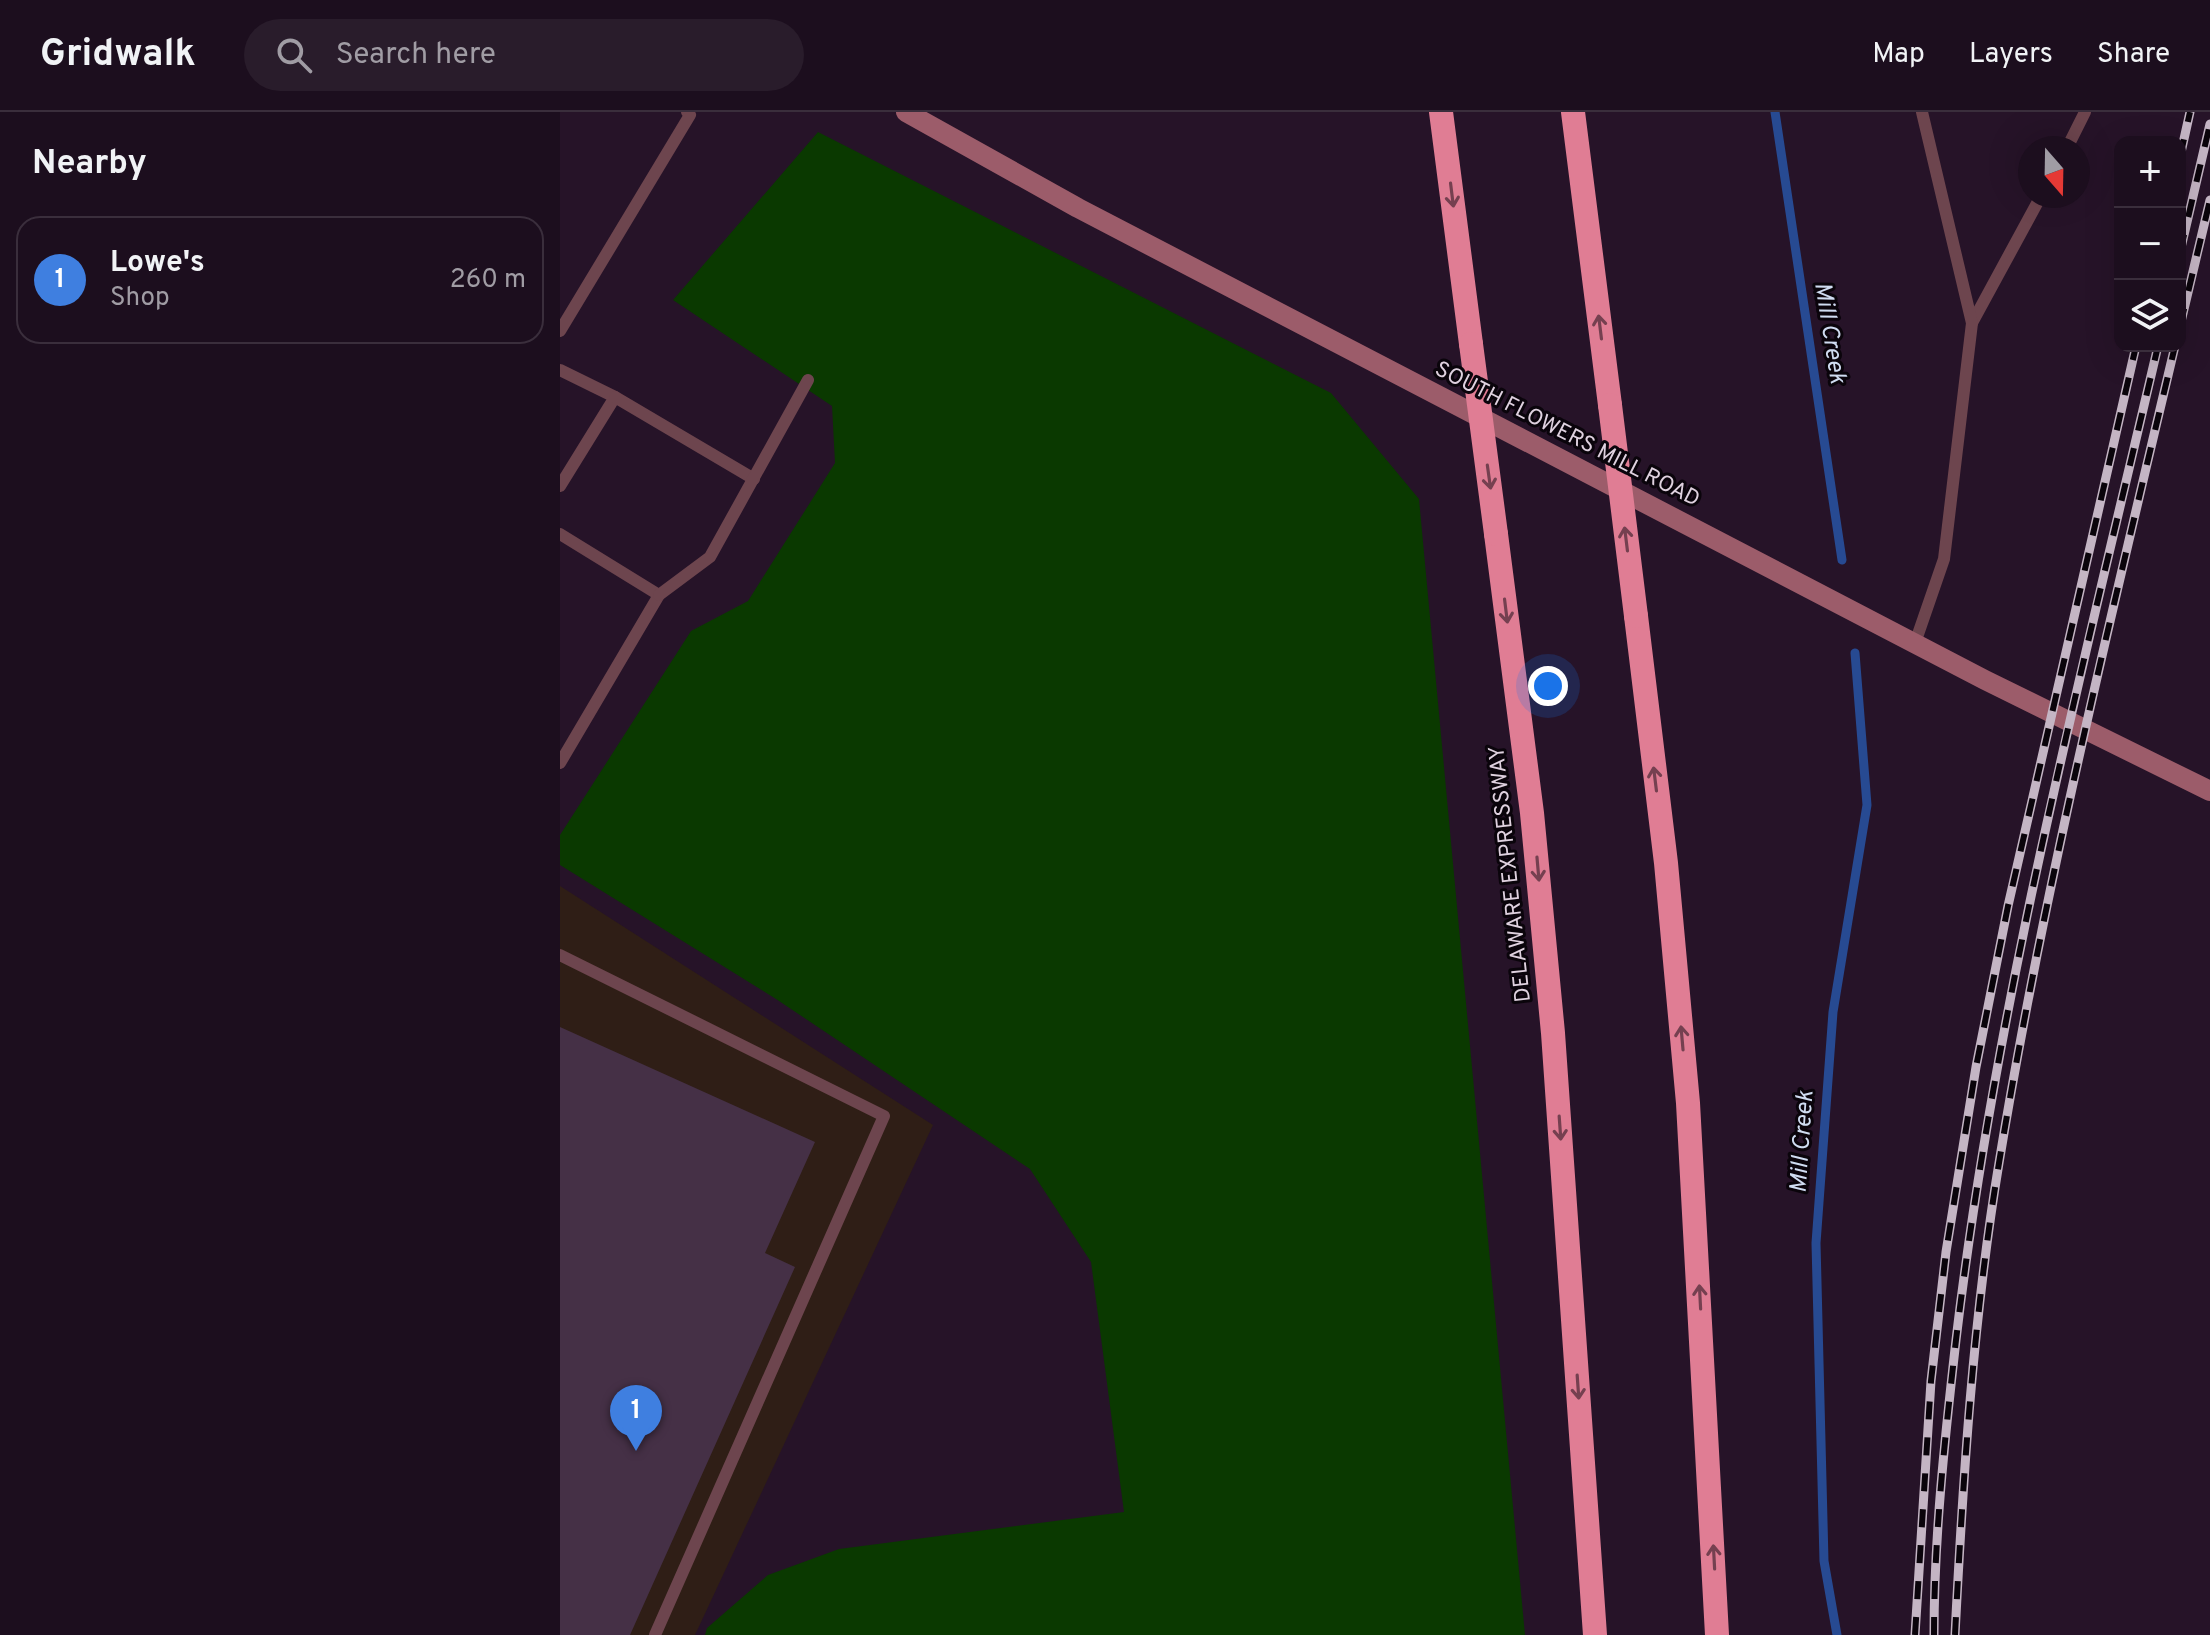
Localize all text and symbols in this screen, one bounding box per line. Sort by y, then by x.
search box [244,19,804,91]
text: Gridwalk [40,31,196,80]
icon: search [272,33,316,77]
text: Search here [336,37,496,74]
text: Map [1872,37,1925,73]
text: Layers [1969,37,2053,73]
text: Share [2097,37,2170,73]
north arrow [2018,136,2090,208]
map controls [2114,136,2186,352]
button: + [2114,136,2186,208]
text: Nearby [32,143,147,186]
one-way arrow [1445,182,1460,207]
button: − [2114,208,2186,280]
text: Lowe's [110,245,205,282]
text: 1 [55,264,65,297]
text: 260 m [450,264,526,297]
water label: Mill Creek [1806,280,1852,387]
button: layers [2114,280,2186,352]
text: Shop [110,282,170,315]
one-way arrow [1592,315,1607,340]
street label: SOUTH FLOWERS MILL ROAD [1430,356,1704,514]
one-way arrow [1482,464,1497,489]
one-way arrow [1618,527,1633,552]
one-way arrow [1499,598,1514,623]
your location [1528,666,1568,706]
street label: DELAWARE EXPRESSWAY [1484,744,1538,1004]
one-way arrow [1648,767,1663,793]
one-way arrow [1530,855,1545,882]
one-way arrow [1674,1025,1689,1052]
water label: Mill Creek [1784,1089,1822,1194]
one-way arrow [1553,1114,1568,1141]
one-way arrow [1692,1285,1707,1311]
one-way arrow [1571,1373,1586,1400]
pin: 1 [610,1385,662,1451]
one-way arrow [1706,1544,1721,1571]

